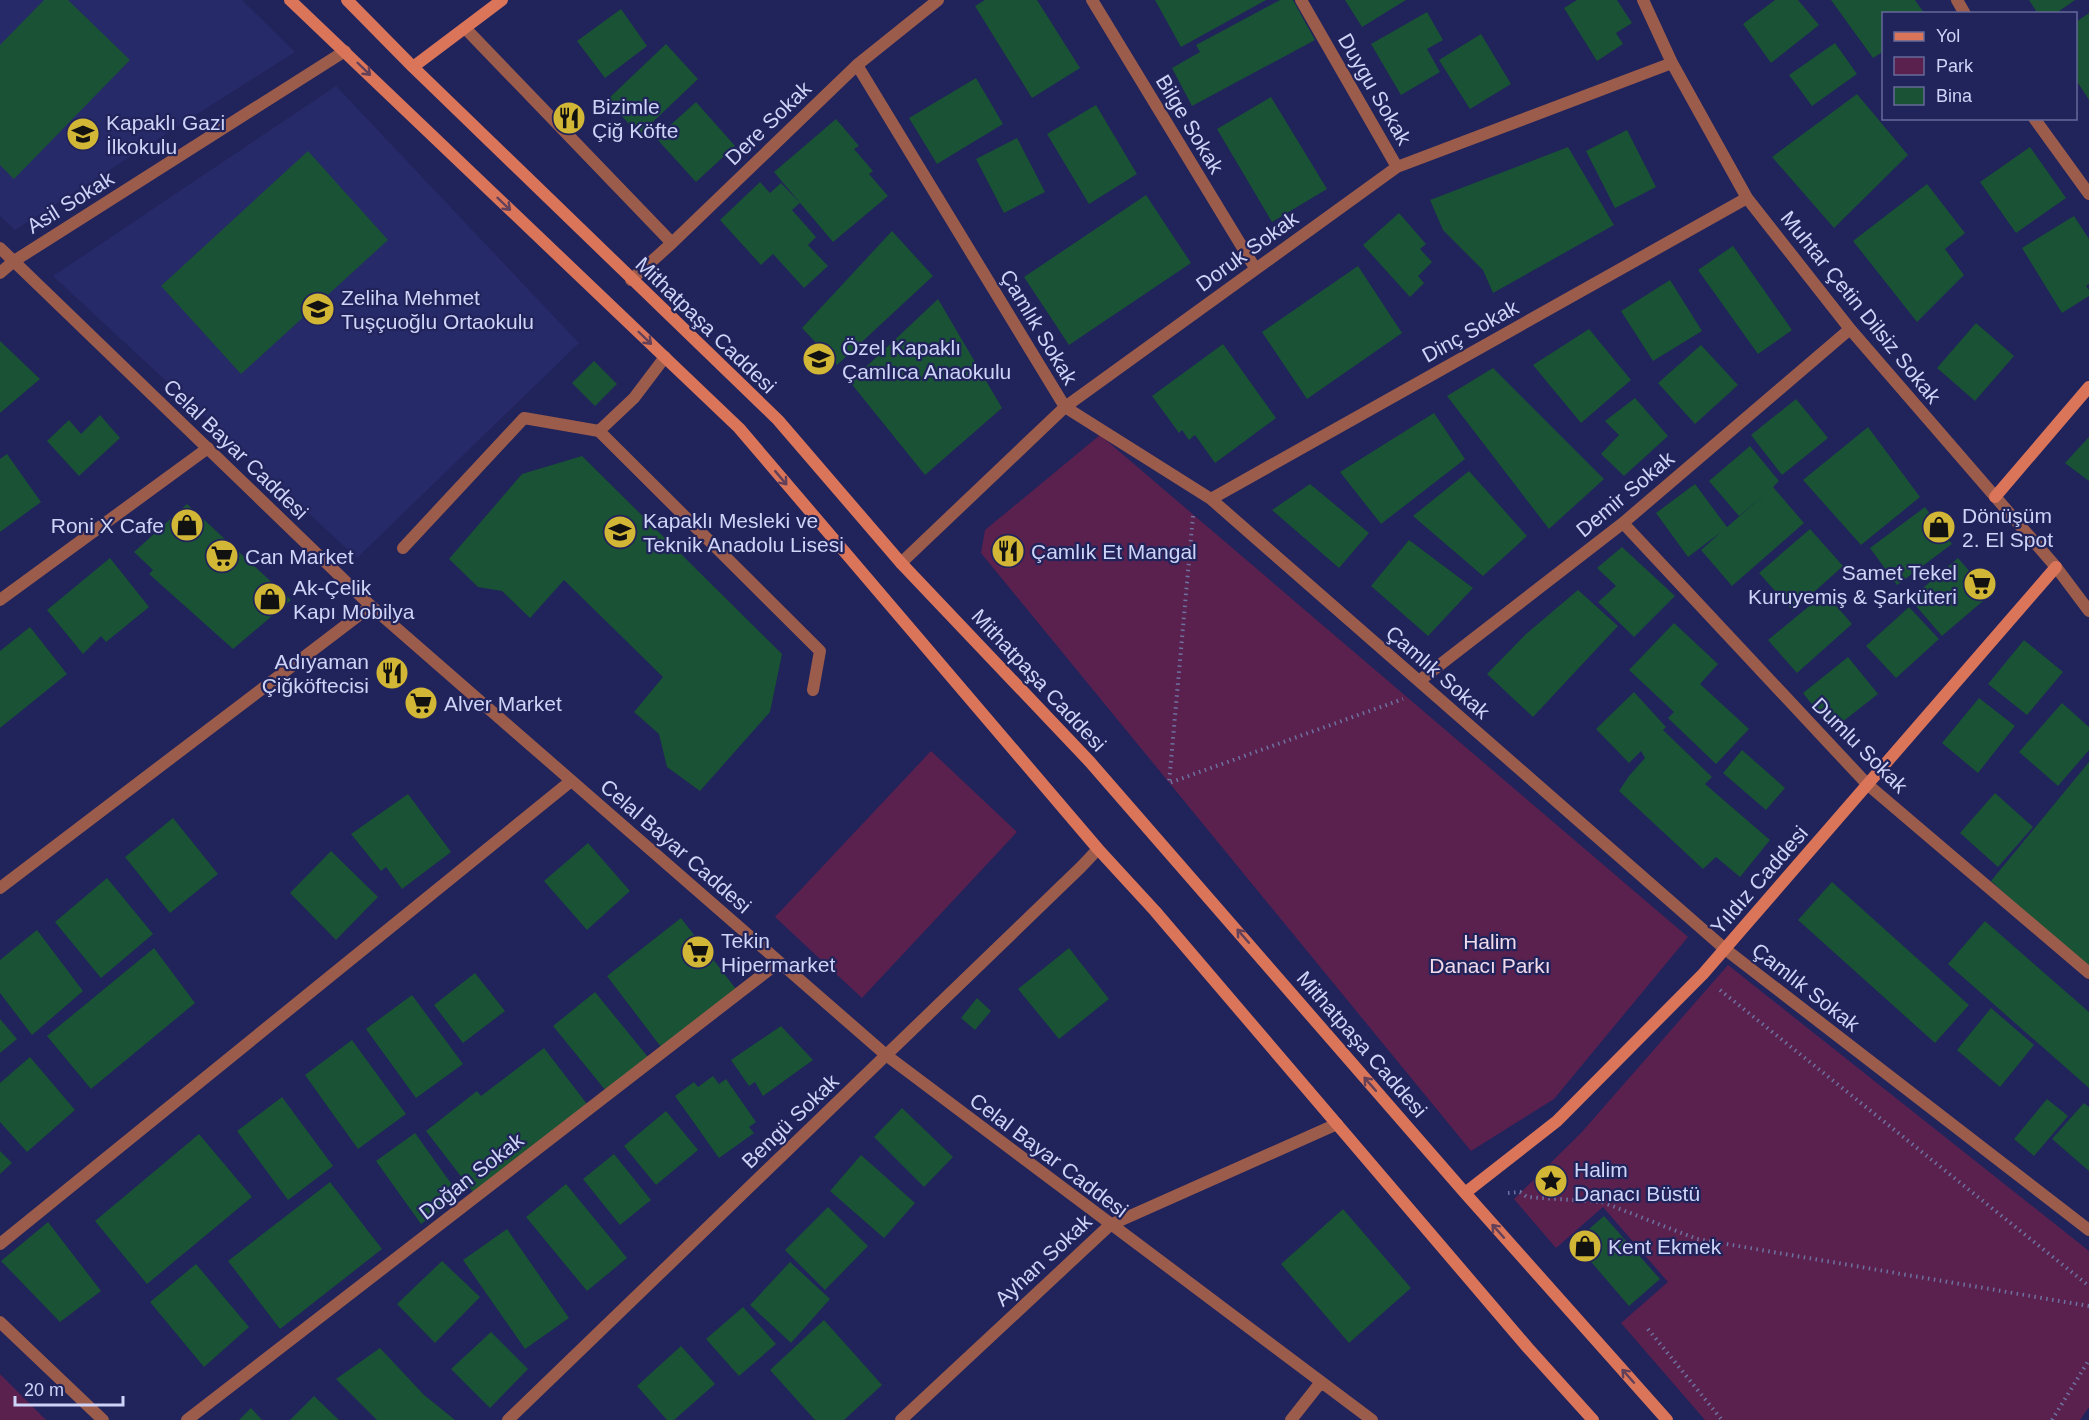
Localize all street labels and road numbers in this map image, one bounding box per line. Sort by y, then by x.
street label: Duygu Sokak [1334,29,1416,149]
street label: Bilge Sokak [1152,71,1229,178]
street label: Dere Sokak [721,76,816,169]
street label: Asil Sokak [22,166,118,238]
street label: Doruk Sokak [1192,206,1303,296]
street label: Muhtar Çetin Dilsiz Sokak [1776,206,1946,408]
street label: Mithatpaşa Caddesi [631,252,781,398]
street label: Çamlık Sokak [996,266,1082,389]
street label: Dinç Sokak [1418,295,1522,367]
street label: Celal Bayar Caddesi [159,374,313,524]
street label: Demir Sokak [1572,446,1679,541]
street label: Mithatpaşa Caddesi [967,604,1111,756]
street label: Çamlık Sokak [1382,621,1495,723]
street label: Dumlu Sokak [1808,693,1913,798]
street label: Celal Bayar Caddesi [596,775,756,917]
street label: Yıldız Caddesi [1706,821,1812,939]
street label: Çamlık Sokak [1748,938,1865,1036]
street label: Mithatpaşa Caddesi [1292,966,1432,1122]
street label: Bengü Sokak [737,1069,843,1173]
street label: Celal Bayar Caddesi [966,1088,1132,1222]
street label: Doğan Sokak [414,1128,528,1224]
street label: Ayhan Sokak [990,1209,1096,1310]

